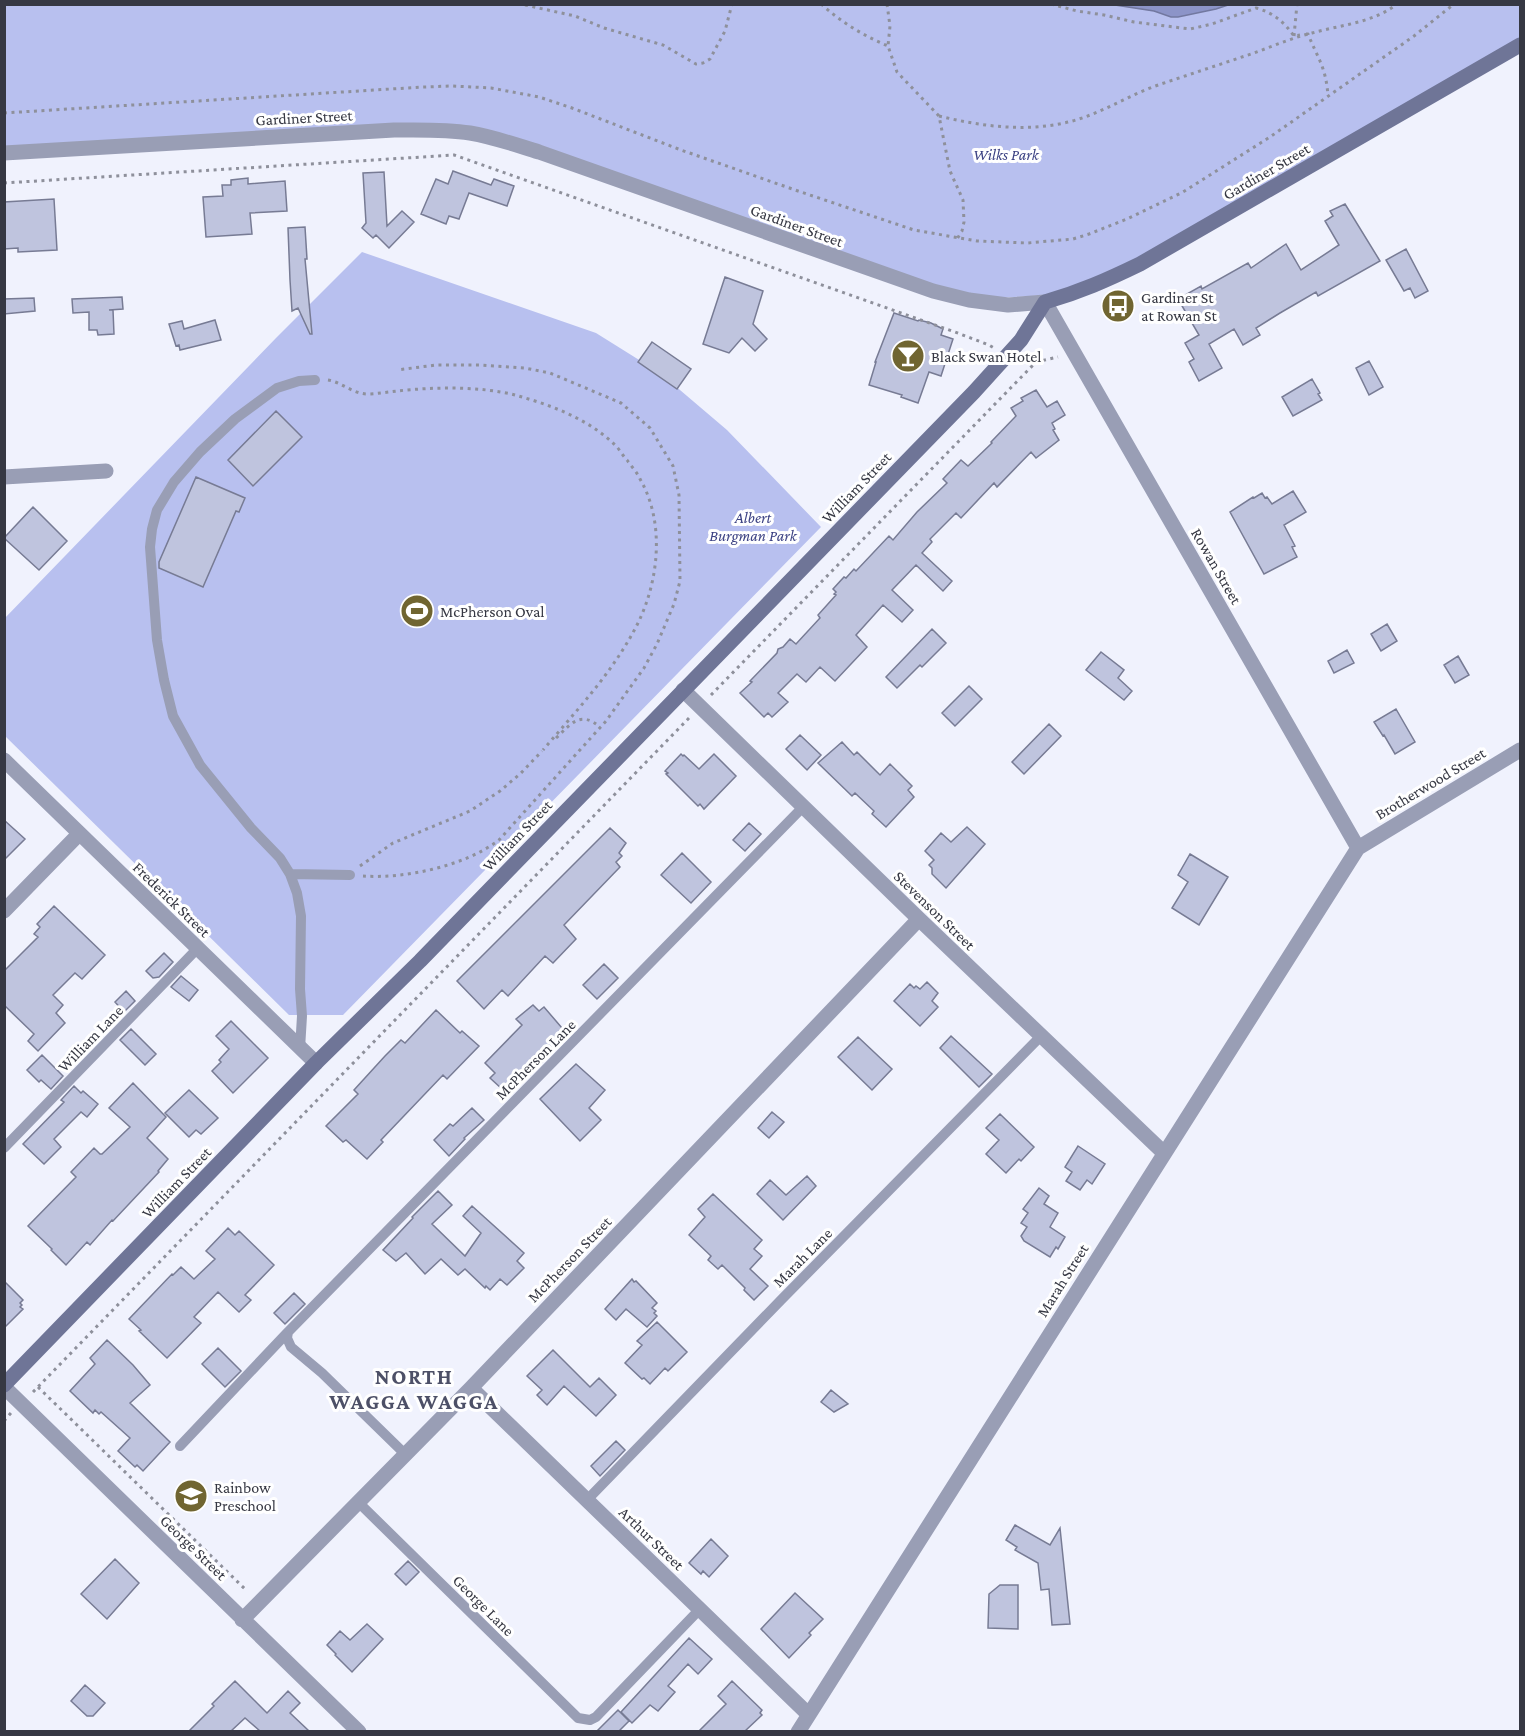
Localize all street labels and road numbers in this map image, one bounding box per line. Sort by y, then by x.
street label: Gardiner Street [255,106,354,129]
street label: Gardiner Street [1220,139,1313,203]
street label: Gardiner Street [748,201,846,250]
street label: William Street [818,448,895,526]
street label: Rowan Street [1188,525,1245,608]
street label: Brotherwood Street [1372,744,1489,823]
street label: William Street [479,796,556,874]
street label: Frederick Street [130,858,214,941]
street label: Stevenson Street [891,867,979,954]
street label: William Lane [55,1002,126,1075]
street label: McPherson Lane [492,1016,579,1103]
street label: William Street [138,1143,215,1221]
street label: McPherson Street [524,1212,615,1306]
street label: Marah Lane [769,1224,835,1290]
street label: Marah Street [1033,1240,1092,1320]
street label: Arthur Street [616,1503,688,1574]
street label: George Street [156,1511,231,1584]
street label: George Lane [449,1571,518,1640]

